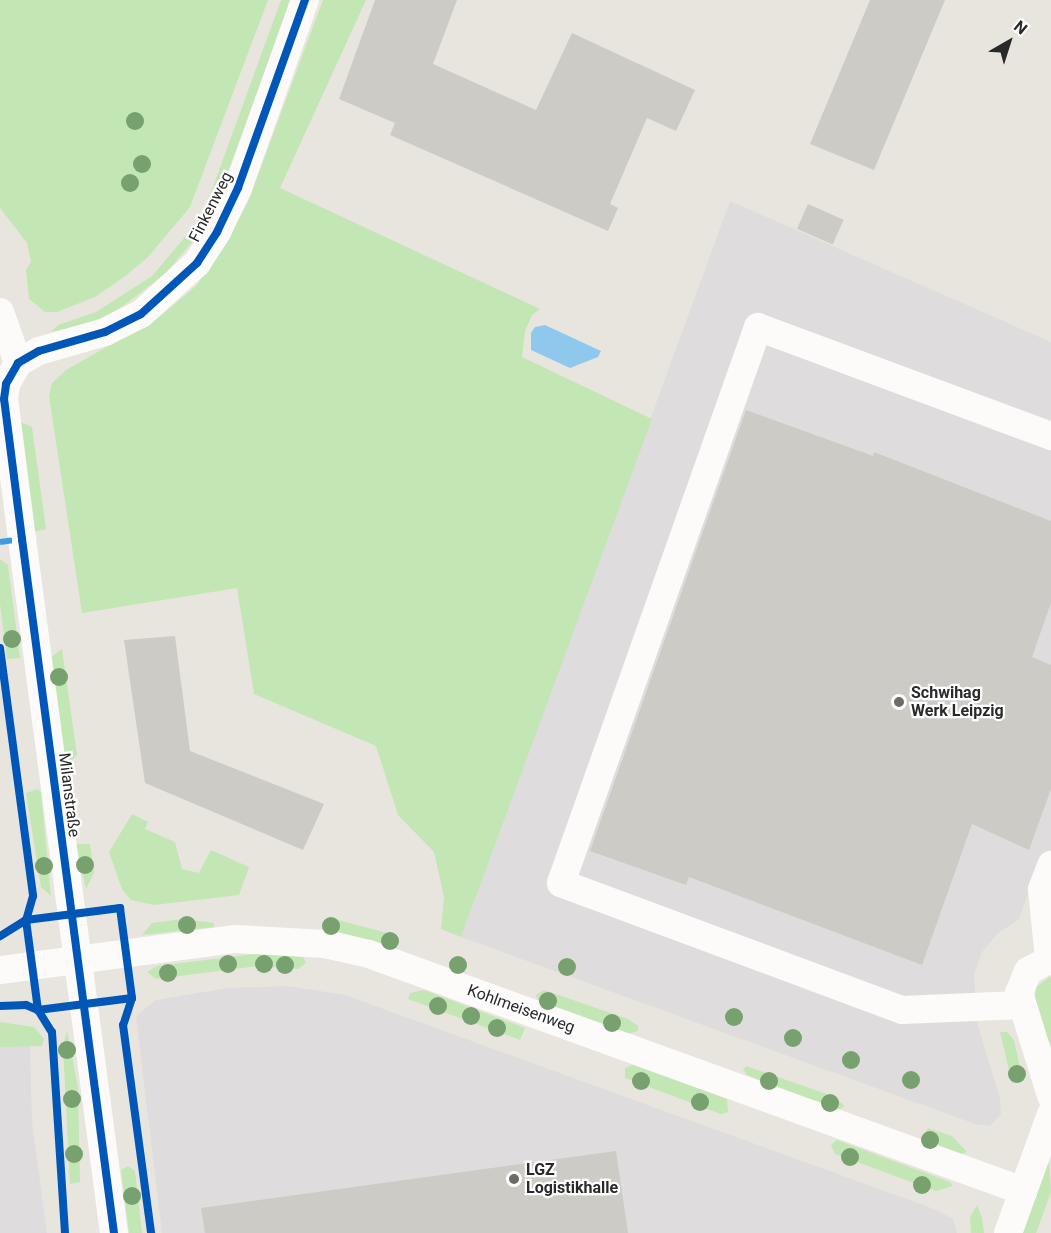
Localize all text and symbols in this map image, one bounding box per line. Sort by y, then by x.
north arrow [979,12,1039,72]
text: N [1010,17,1031,39]
street label: Finkenweg [185,169,237,245]
place label: Schwihag Werk Leipzig [911,683,1004,721]
marker: Schwihag Werk Leipzig [892,695,906,709]
street label: Milanstraße [54,752,84,838]
street label: Kohlmeisenweg [465,981,577,1037]
place label: LGZ Logistikhalle [526,1160,618,1198]
marker: LGZ Logistikhalle [507,1172,521,1186]

